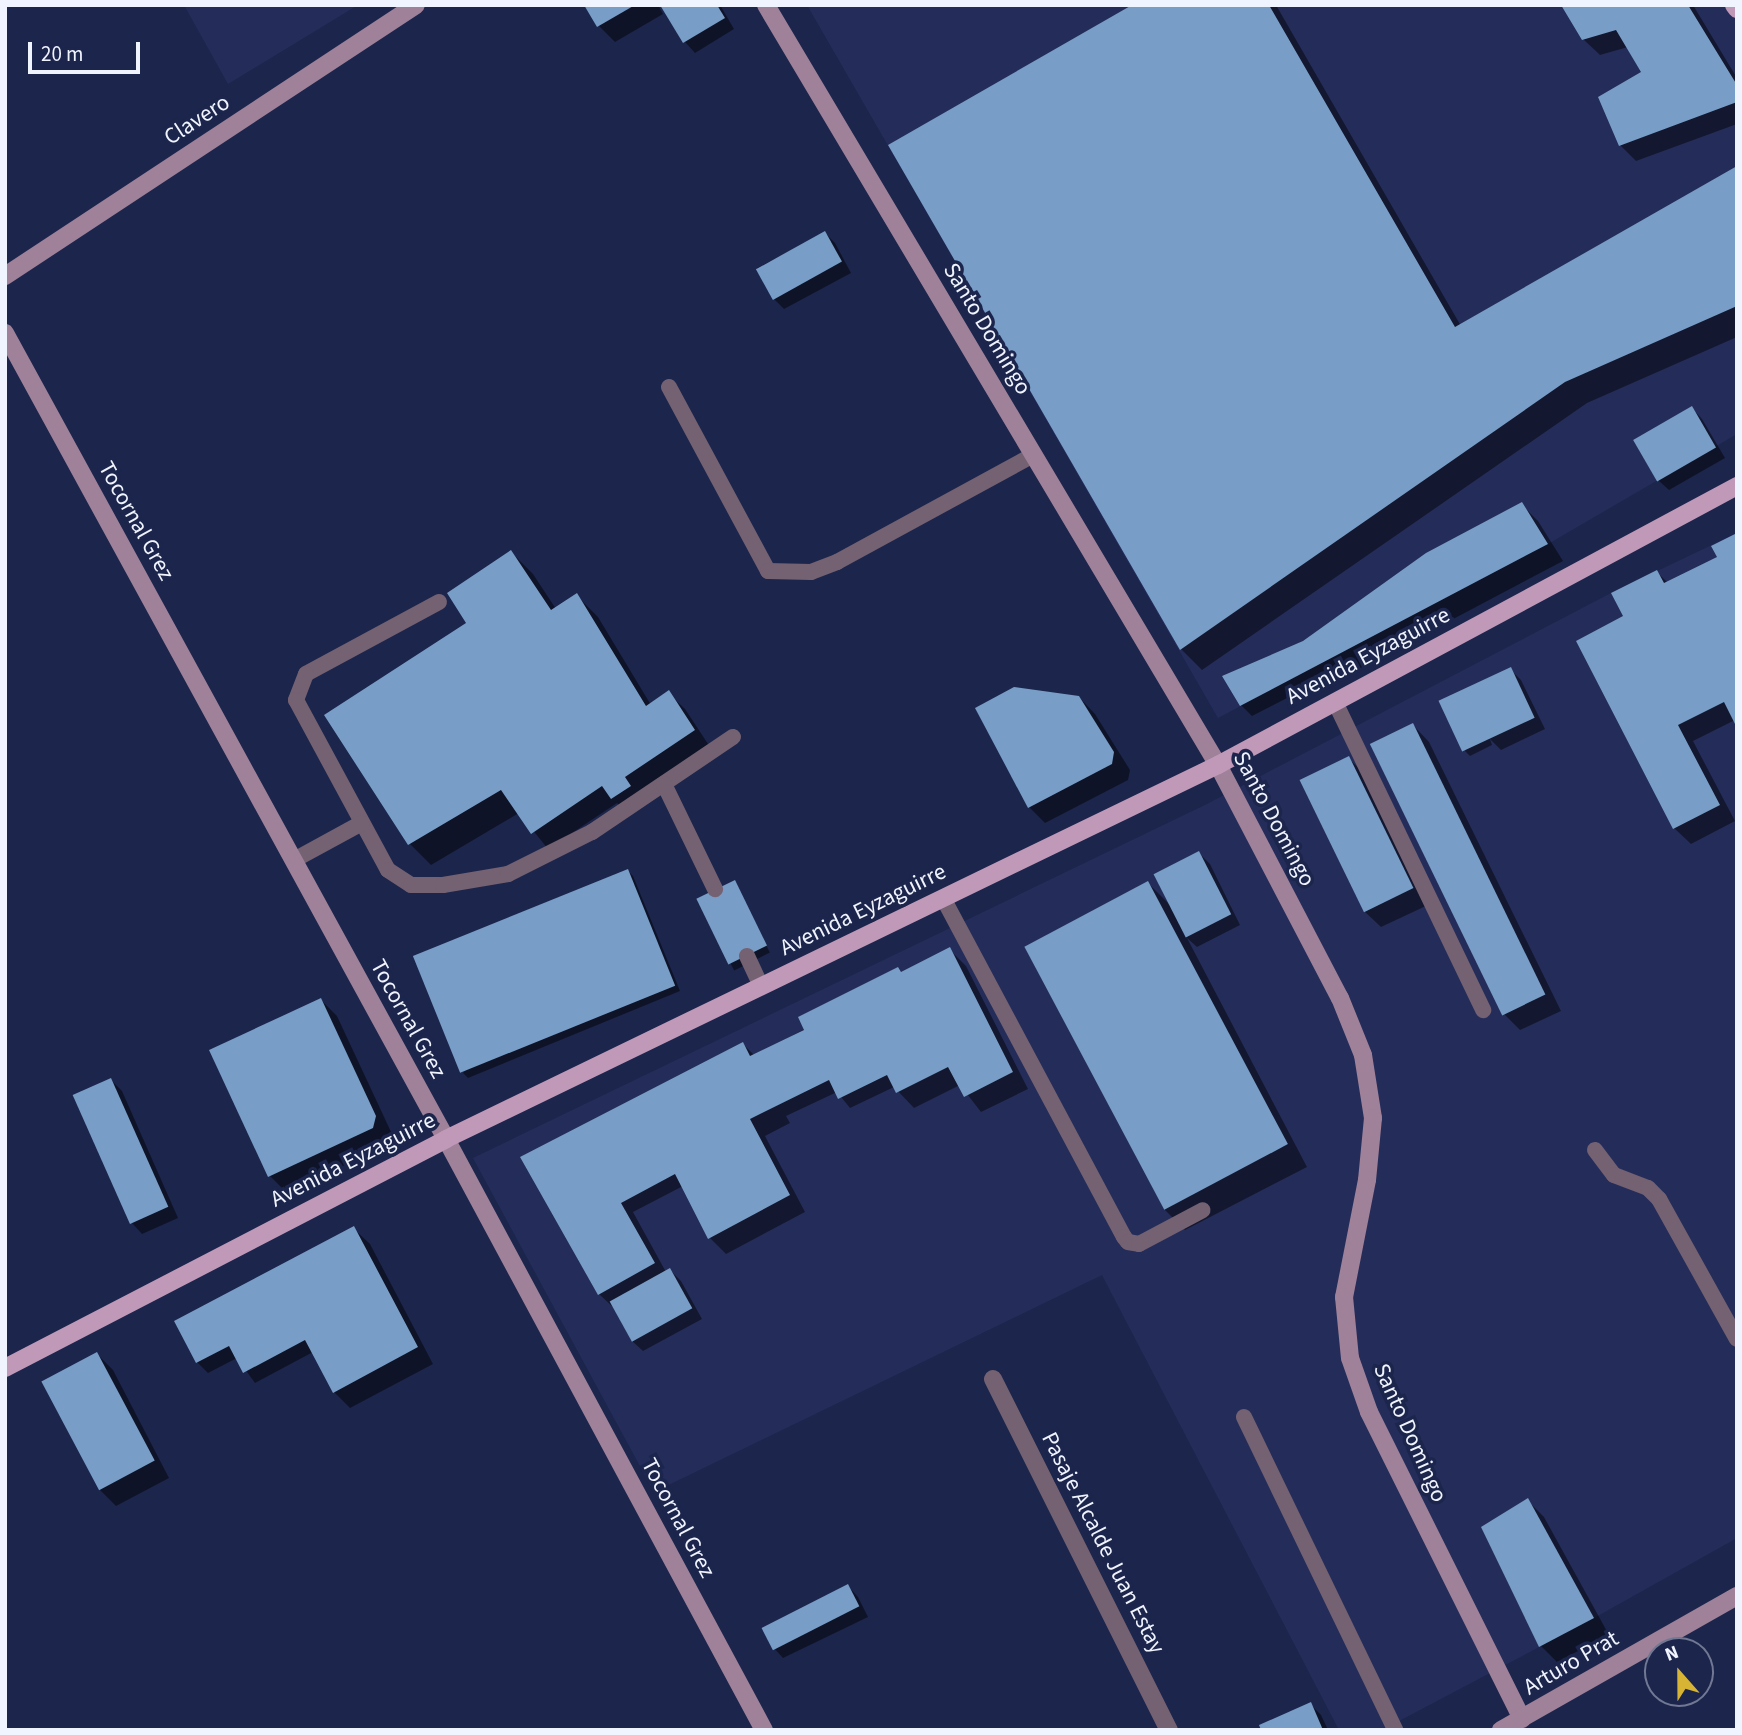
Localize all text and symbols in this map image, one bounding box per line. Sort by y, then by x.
scale bar [32,28,144,72]
text: 20 m [41,39,83,69]
street label: Clavero [159,89,235,151]
street label: Santo Domingo [937,258,1037,400]
street label: Tocornal Grez [92,457,180,585]
street label: Avenida Eyzaguirre [1281,601,1455,711]
street label: Santo Domingo [1227,747,1321,891]
street label: Avenida Eyzaguirre [775,858,951,962]
street label: Tocornal Grez [364,955,452,1083]
street label: Avenida Eyzaguirre [266,1107,440,1213]
street label: Santo Domingo [1367,1359,1453,1507]
street label: Pasaje Alcalde Juan Estay [1035,1428,1171,1658]
street label: Tocornal Grez [635,1453,721,1583]
street label: Arturo Prat [1519,1625,1623,1701]
north arrow [1644,1637,1714,1707]
text: N [1661,1639,1683,1669]

